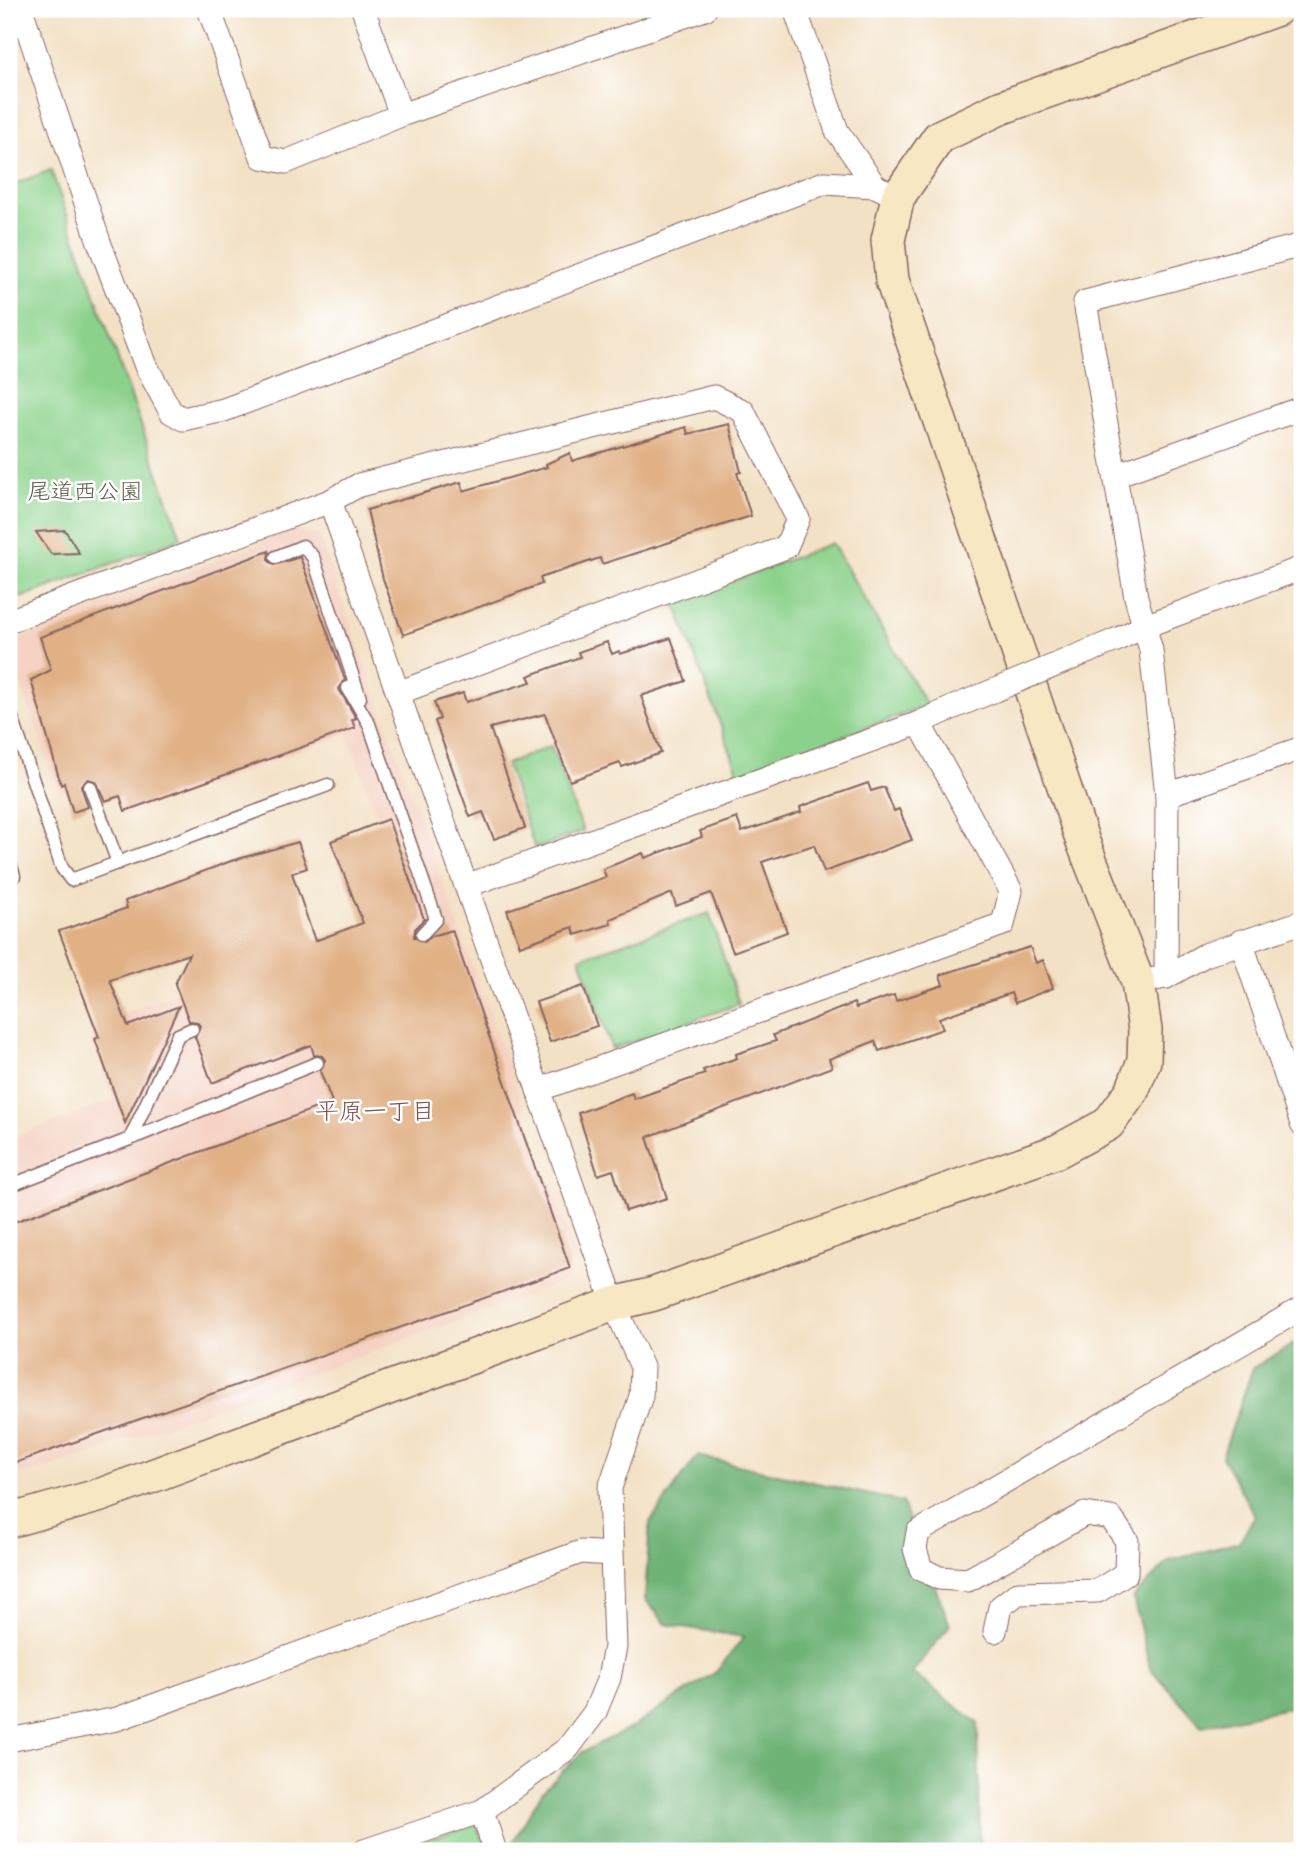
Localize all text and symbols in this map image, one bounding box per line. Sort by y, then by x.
park label: 尾道西公園 [28,475,143,505]
district label: 平原一丁目 [315,1094,435,1125]

